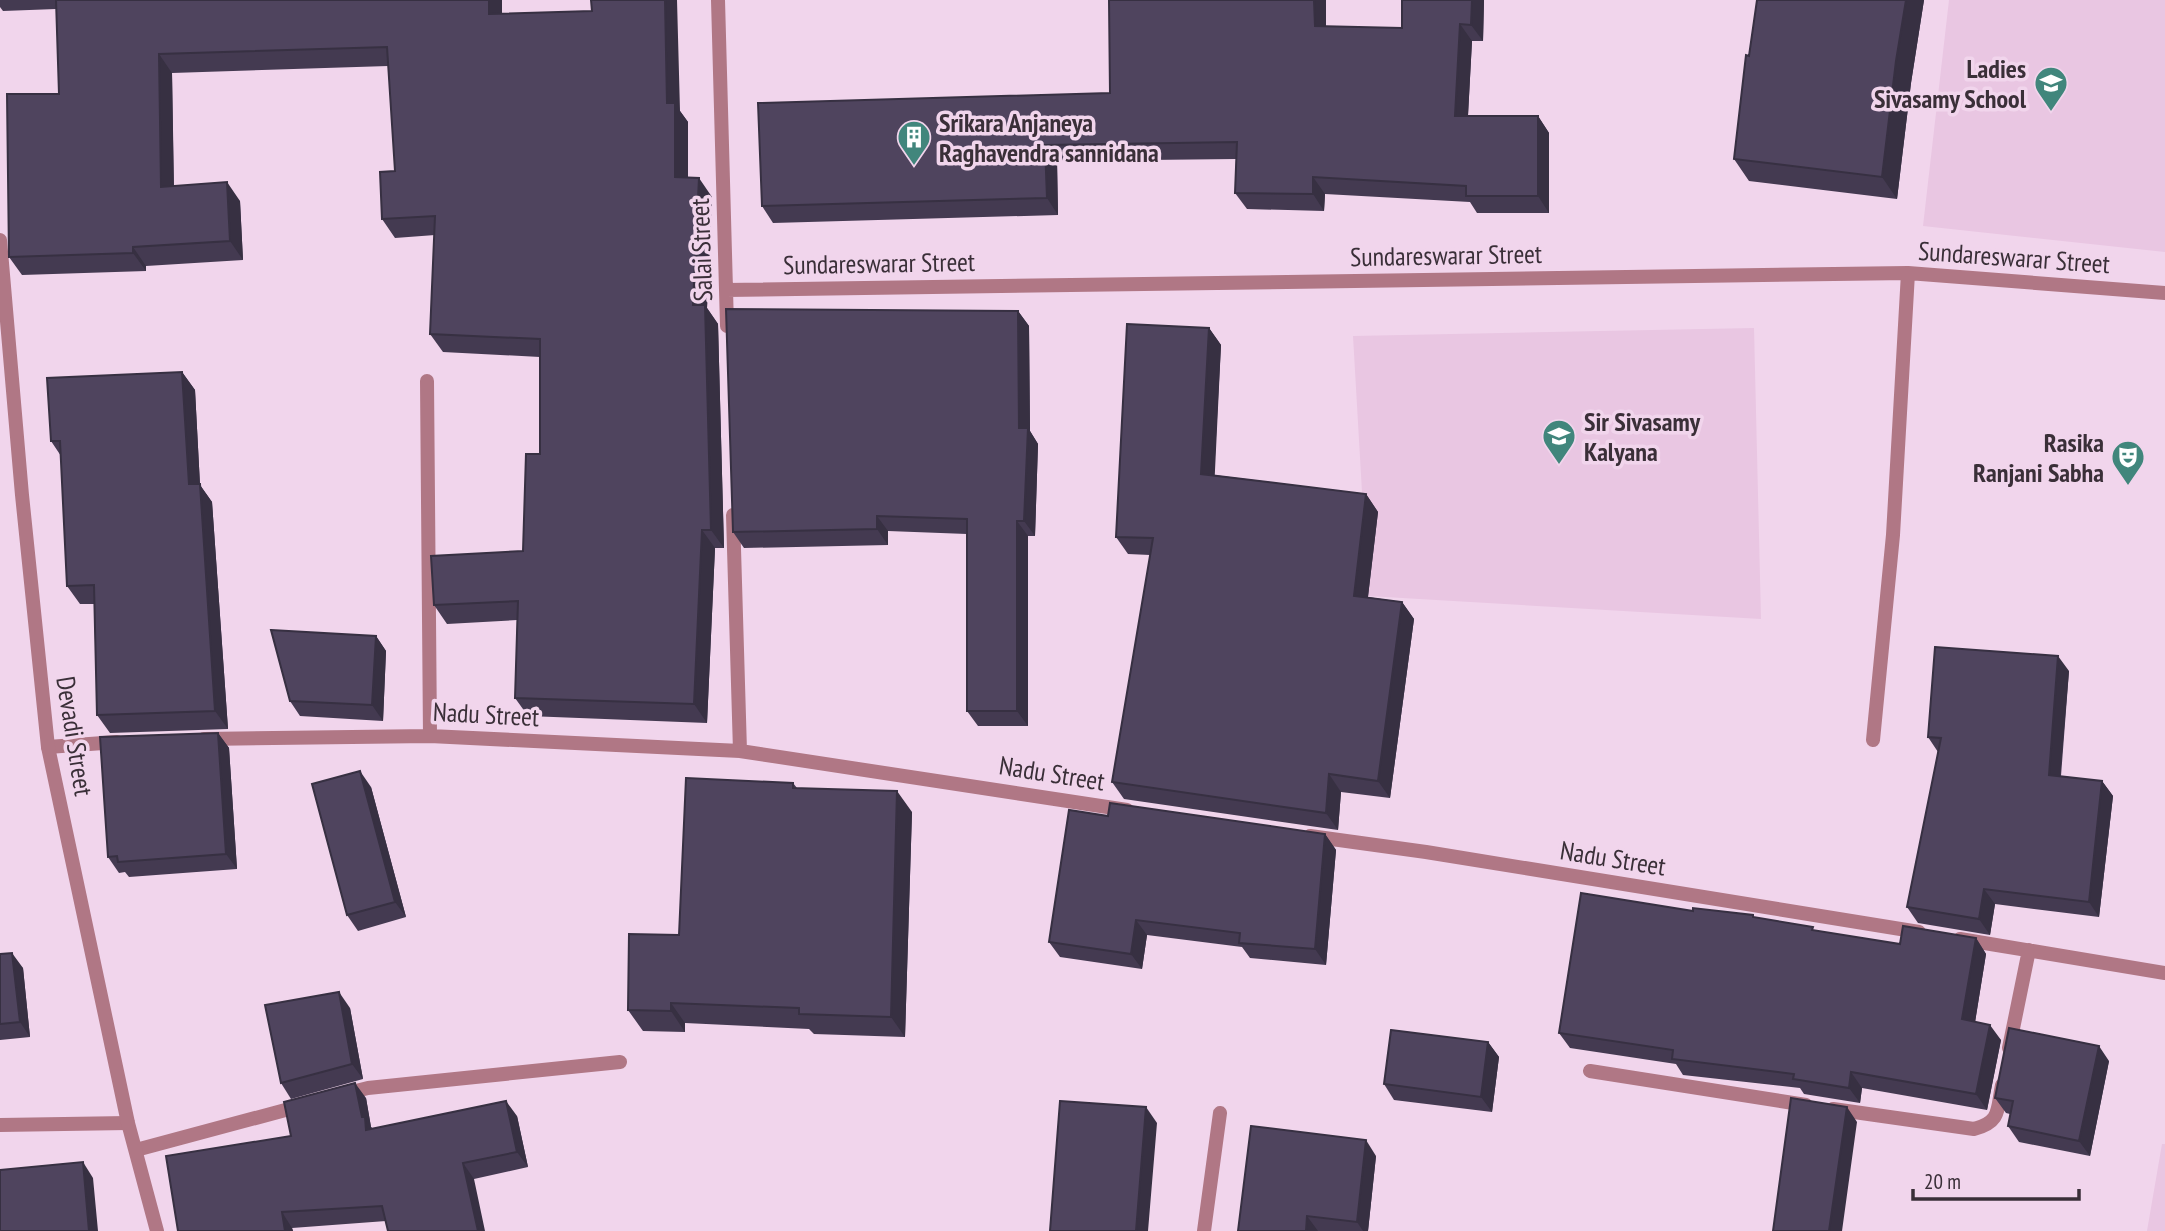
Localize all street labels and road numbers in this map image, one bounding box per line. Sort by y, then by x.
street label: Salai Street [683,198,719,302]
street label: Sundareswarar Street [1917,234,2111,280]
street label: Sundareswarar Street [1350,237,1542,273]
street label: Sundareswarar Street [783,245,975,281]
street label: Devadi Street [49,674,101,798]
street label: Nadu Street [432,695,540,733]
street label: Nadu Street [997,748,1107,798]
street label: Nadu Street [1558,833,1668,883]

